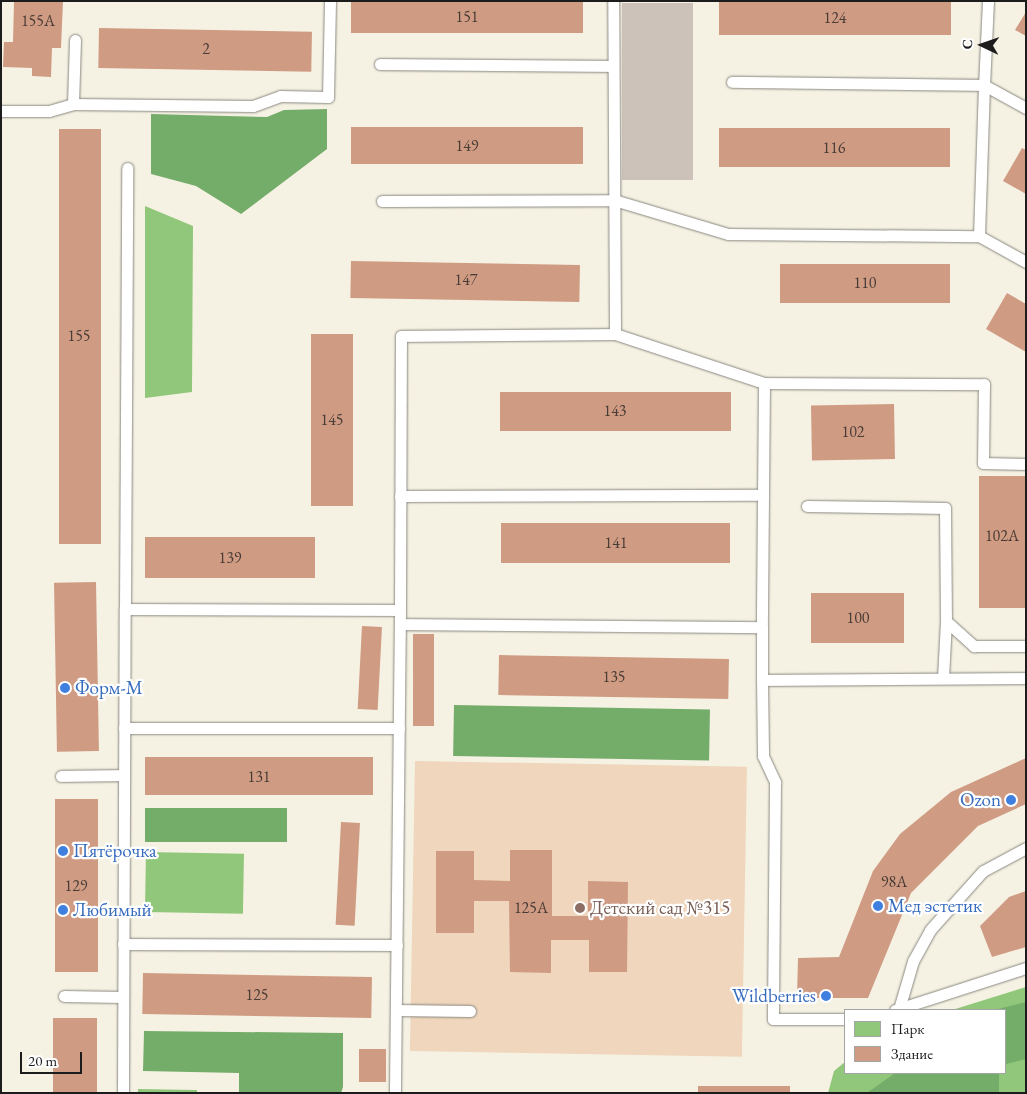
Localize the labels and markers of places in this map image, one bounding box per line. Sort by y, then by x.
place label: Форм-М [75,677,143,699]
marker: Форм-М [59,682,71,694]
place label: Ozon [960,789,1001,811]
marker: Ozon [1005,794,1017,806]
place label: Пятёрочка [73,840,157,862]
marker: Пятёрочка [57,845,69,857]
place label: Мед эстетик [888,895,982,917]
place label: Детский сад №315 [590,897,730,919]
place label: Любимый [73,899,152,921]
marker: Мед эстетик [872,900,884,912]
marker: Детский сад №315 [574,902,586,914]
marker: Любимый [57,904,69,916]
place label: Wildberries [732,985,816,1007]
marker: Wildberries [820,990,832,1002]

